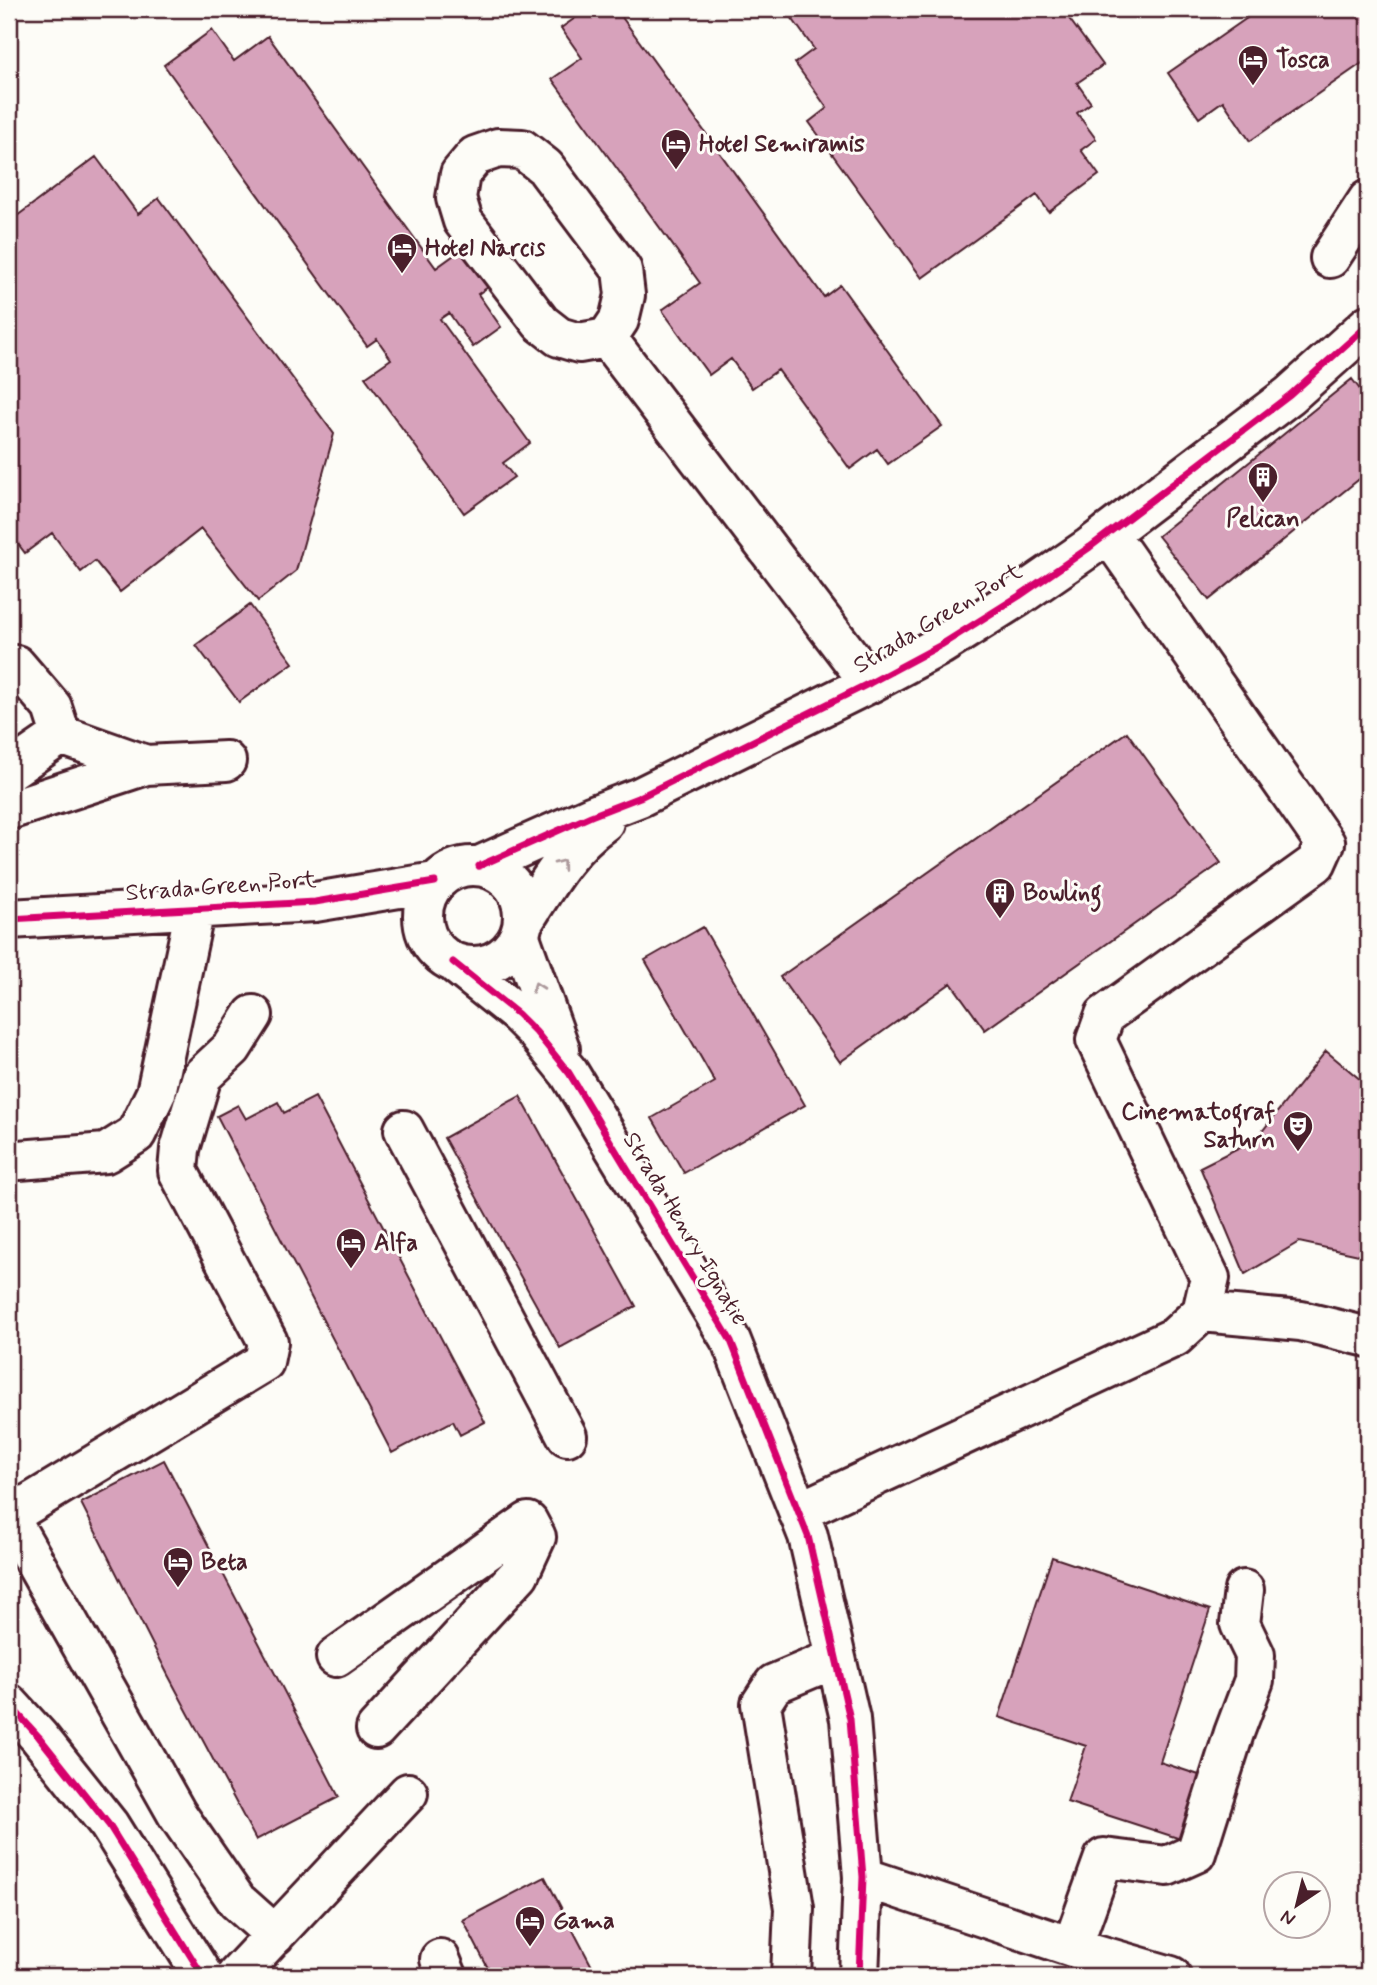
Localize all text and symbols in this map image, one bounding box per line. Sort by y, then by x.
hotel icon: Tosca [1236,43,1270,87]
place label: Tosca [1276,45,1330,76]
hotel icon: Hotel Semiramis [659,127,693,171]
place label: Hotel Semiramis [699,129,865,160]
hotel icon: Hotel Narcis [385,231,419,275]
place label: Hotel Narcis [425,233,546,264]
building icon: Pelican [1246,460,1280,504]
place label: Pelican [1226,504,1300,535]
street label: Strada Green Port [848,556,1028,682]
one-way arrow [552,859,565,872]
street label: Strada Green Port [124,865,318,909]
building icon: Bowling [983,876,1017,920]
place label: Bowling [1023,878,1101,912]
one-way arrow [531,981,545,993]
place label: Cinematograf Saturn [1121,1097,1276,1156]
theatre icon: Cinematograf Saturn [1281,1109,1315,1153]
street label: Strada Henry Ignație [613,1127,755,1332]
hotel icon: Alfa [334,1226,368,1270]
place label: Alfa [374,1228,418,1259]
hotel icon: Beta [161,1545,195,1589]
place label: Beta [201,1547,248,1578]
north arrow [1262,1870,1332,1940]
hotel icon: Gama [513,1904,547,1948]
text: N [1276,1904,1300,1932]
place label: Gama [553,1906,615,1937]

